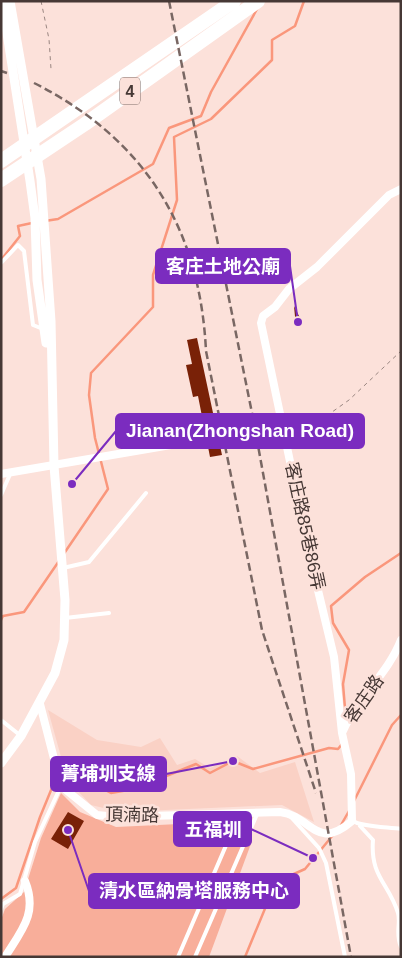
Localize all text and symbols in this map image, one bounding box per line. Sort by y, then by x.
road number: 4 [120,78,140,104]
callout: 客庄土地公廟 [156,249,290,283]
text: 客庄土地公廟 [166,256,280,277]
callout: Jianan(Zhongshan Road) [116,414,364,448]
text: Jianan(Zhongshan Road) [126,420,354,441]
street label: 客庄路85巷86弄 [282,460,328,592]
street label: 客庄路 [340,671,388,727]
callout: 菁埔圳支線 [51,757,166,791]
text: 菁埔圳支線 [60,763,156,784]
street label: 頂湳路 [105,805,159,825]
callout: 五福圳 [174,812,251,846]
text: 五福圳 [184,819,242,840]
callout: 清水區納骨塔服務中心 [89,874,299,908]
text: 清水區納骨塔服務中心 [99,880,289,901]

